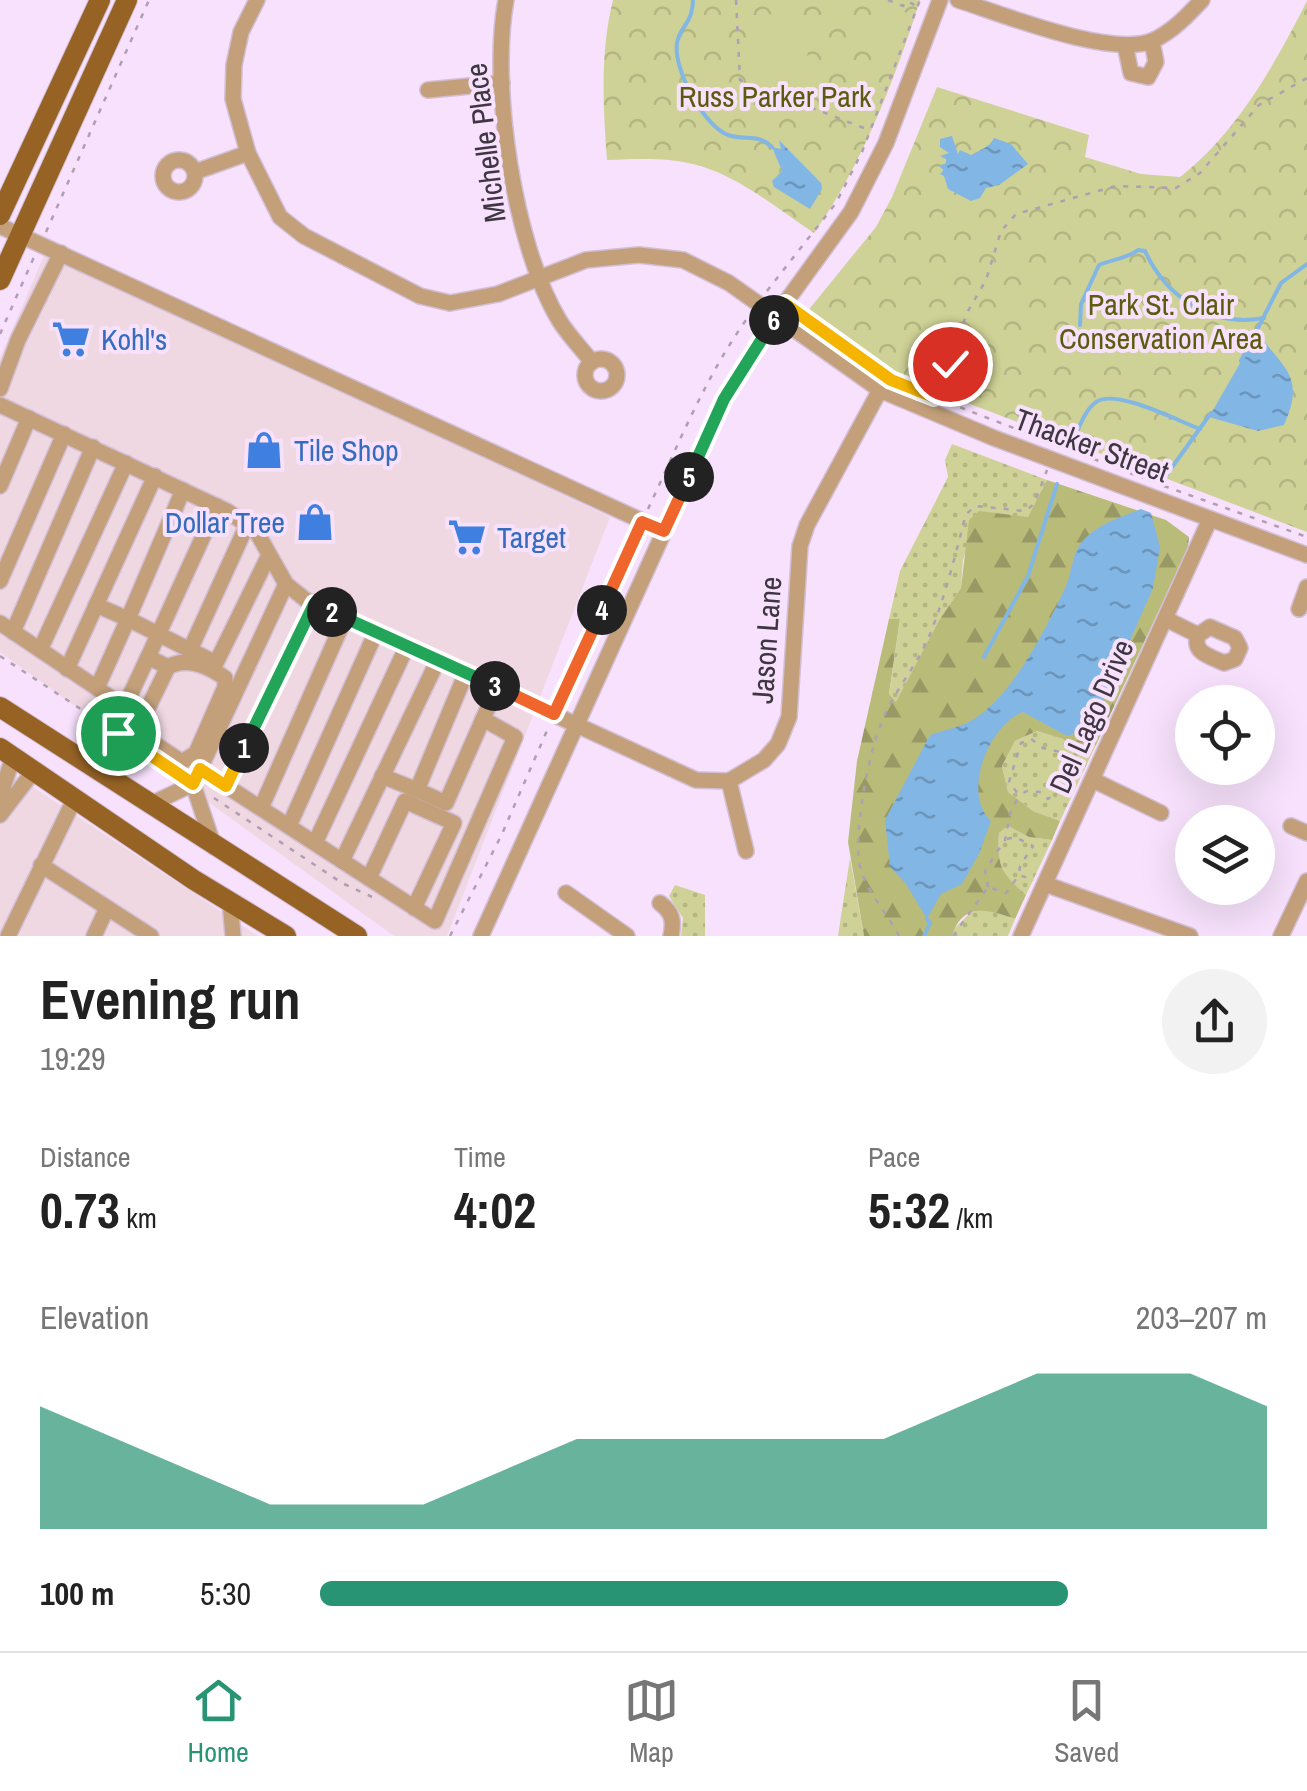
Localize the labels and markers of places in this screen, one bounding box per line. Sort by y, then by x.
pin: 6 [749,295,799,345]
supermarket icon: Kohl's [50,318,92,360]
place label: Kohl's [101,319,167,359]
pin [908,322,993,407]
shop icon: Tile Shop [243,429,285,471]
place label: Tile Shop [294,430,399,470]
pin: 5 [664,452,714,502]
shop icon: Dollar Tree [294,501,336,543]
place label: Dollar Tree [165,502,285,542]
supermarket icon: Target [446,516,488,558]
place label: Target [497,517,566,557]
pin: 4 [577,585,627,635]
pin: 2 [307,587,357,637]
pin: 3 [470,661,520,711]
pin [76,691,161,776]
pin: 1 [219,723,269,773]

